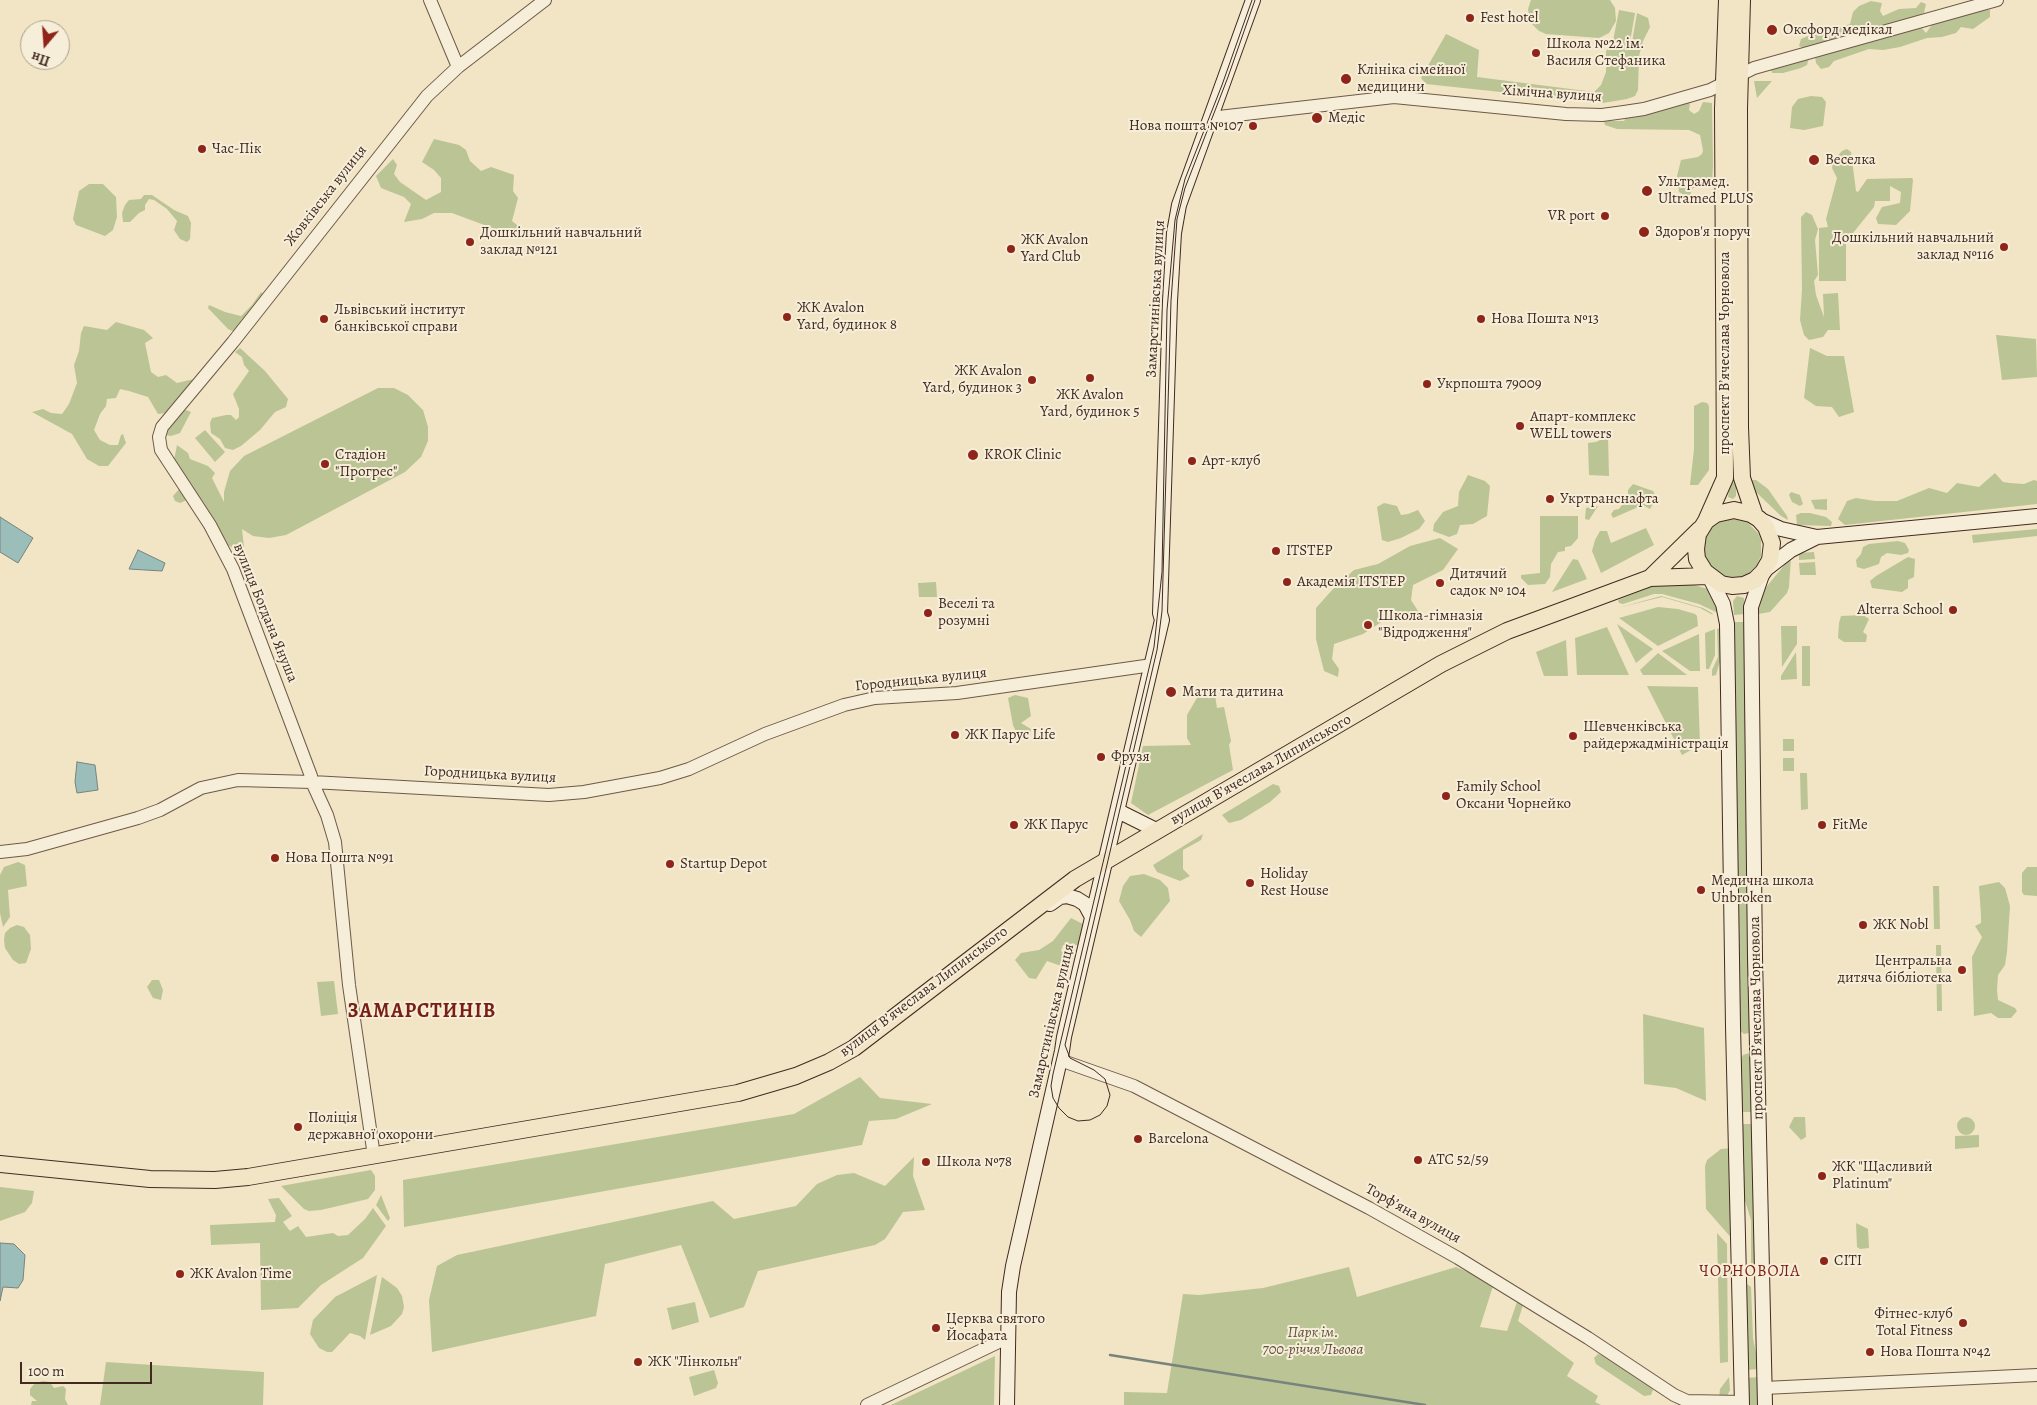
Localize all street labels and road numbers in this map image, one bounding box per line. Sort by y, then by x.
street label: Хімічна вулиця [1502,82,1602,106]
street label: Жовківська вулиця [281,142,371,250]
street label: Замарстинівська вулиця [1143,220,1169,378]
street label: проспект Вʼячеслава Чорновола [1716,251,1734,455]
street label: вулиця Богдана Януша [229,541,301,685]
street label: Городницька вулиця [854,664,988,696]
street label: вулиця Вʼячеслава Липинського [1167,711,1355,829]
street label: Городницька вулиця [423,763,557,787]
street label: проспект Вʼячеслава Чорновола [1746,916,1768,1120]
street label: вулиця Вʼячеслава Липинського [836,923,1012,1061]
street label: Замарстинівська вулиця [1025,942,1079,1100]
street label: Торфʼяна вулиця [1362,1180,1464,1248]

